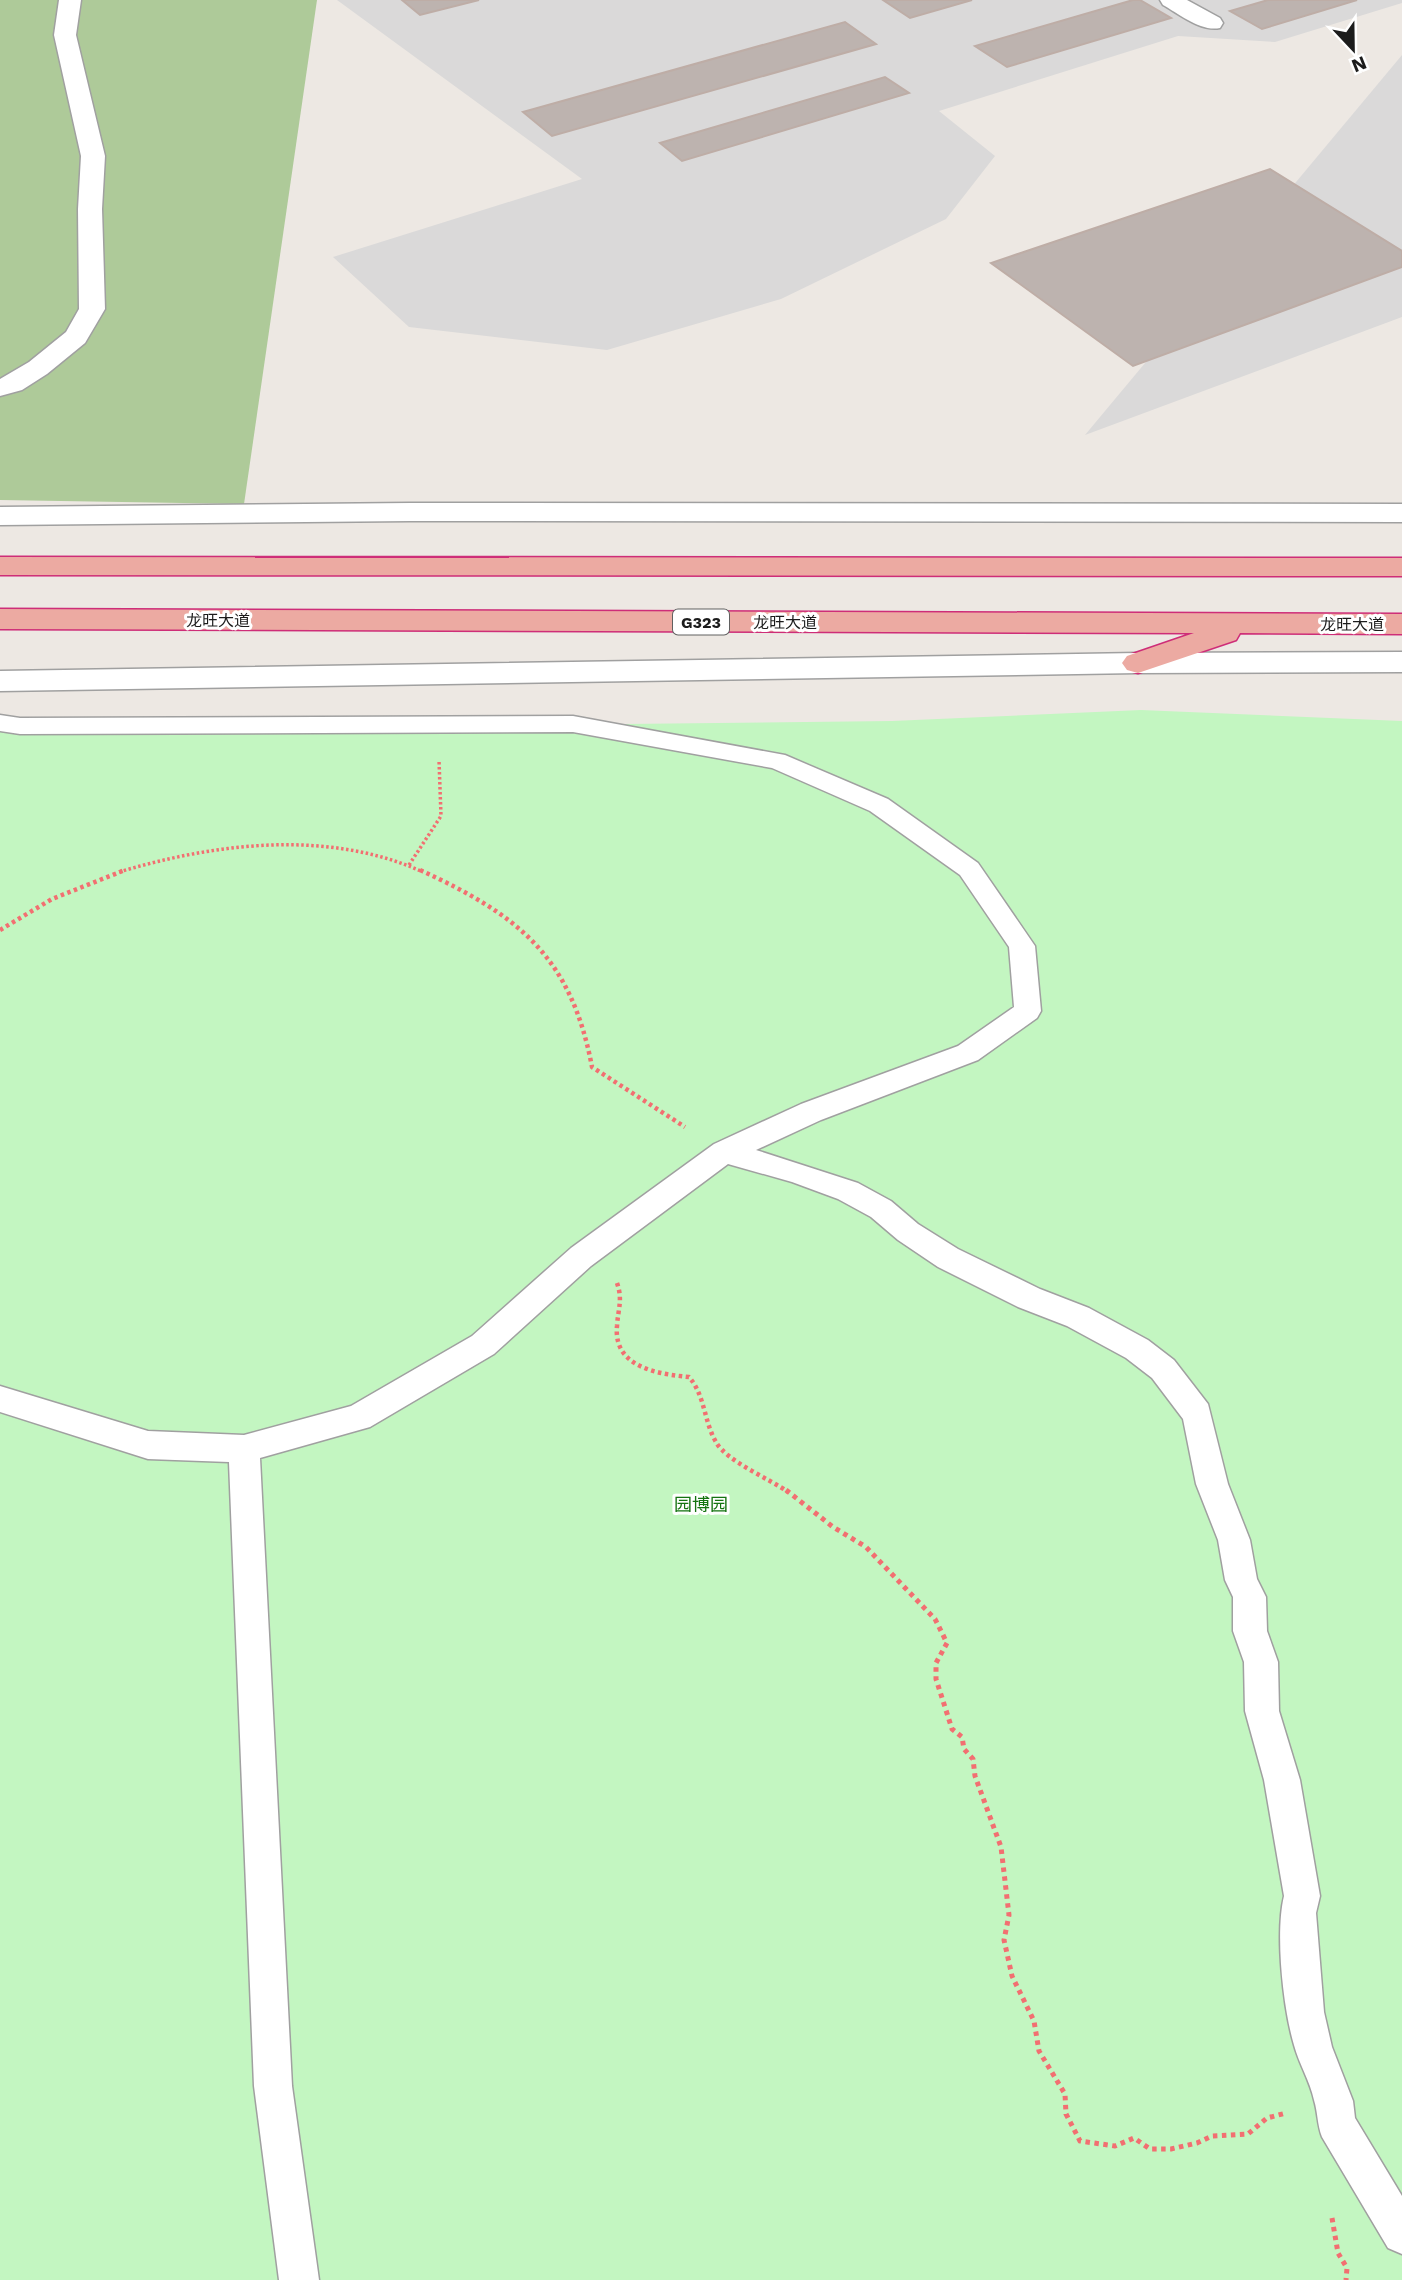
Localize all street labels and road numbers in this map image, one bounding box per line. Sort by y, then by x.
road number: G323 [673,610,729,635]
street label: 龙旺大道 [186,611,250,630]
street label: 龙旺大道 [753,613,817,632]
street label: 龙旺大道 [1320,615,1384,634]

